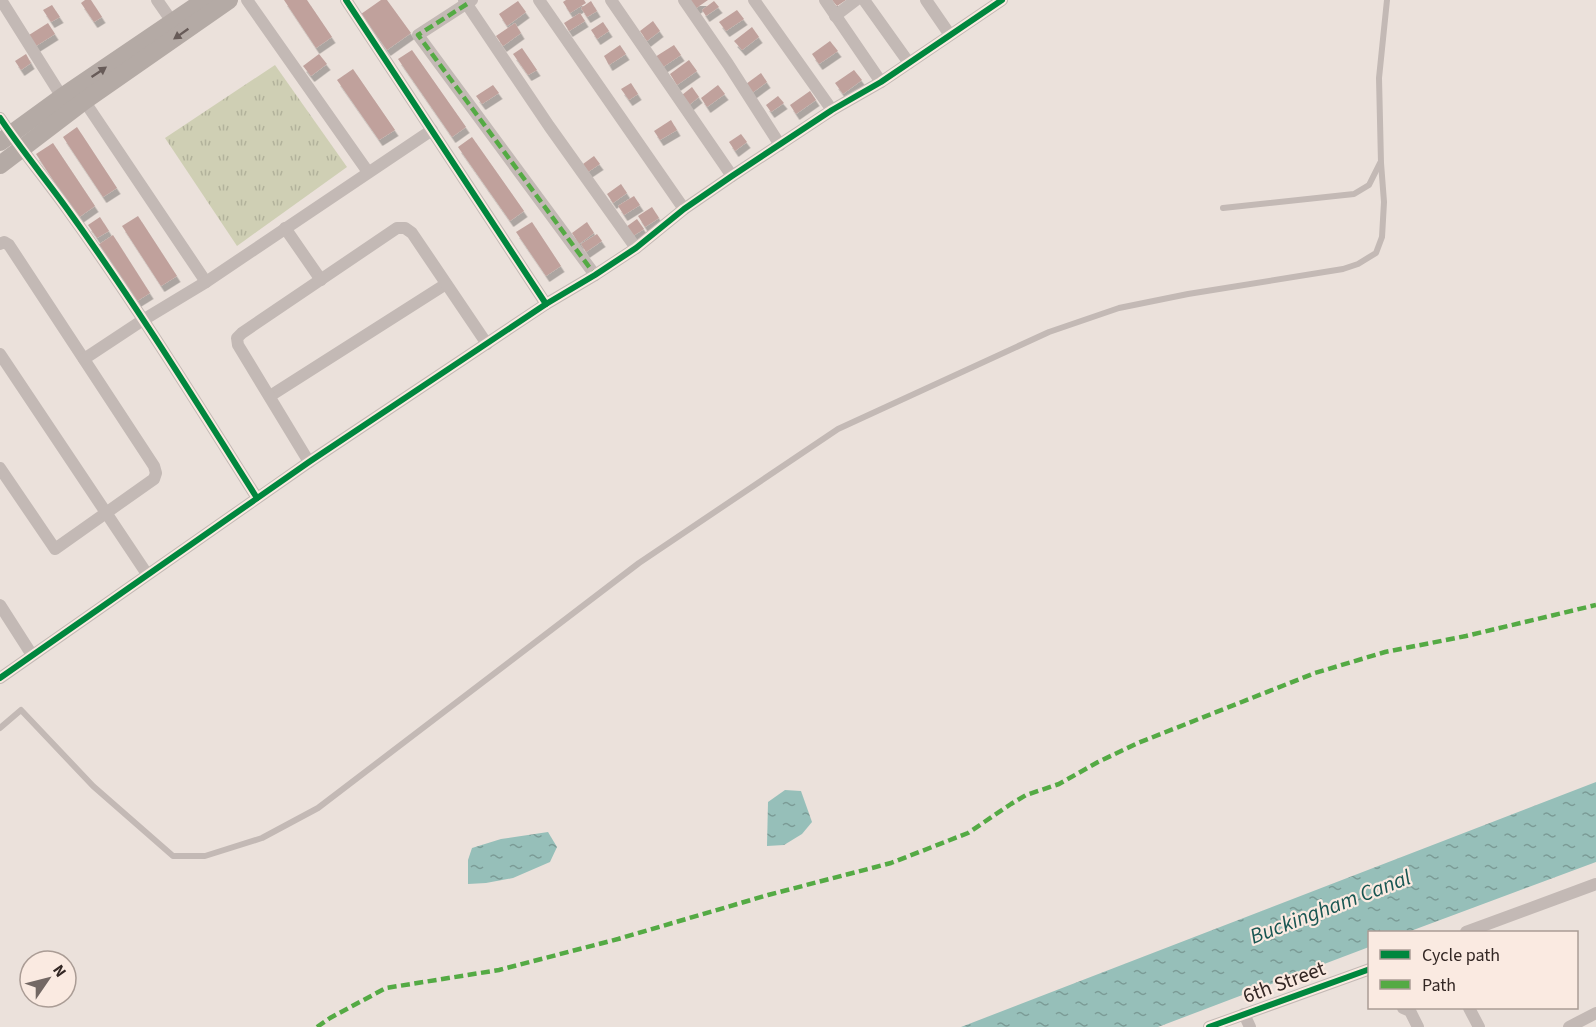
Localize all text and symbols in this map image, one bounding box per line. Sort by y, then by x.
one-way arrow [173,27,188,39]
one-way arrow [91,66,107,78]
water label: Buckingham Canal [1245,861,1416,952]
legend [1368,931,1578,1009]
text: Cycle path [1422,943,1500,968]
north arrow [18,949,78,1009]
street label: 6th Street [1239,953,1329,1011]
text: N [47,960,72,982]
text: Path [1422,973,1456,998]

